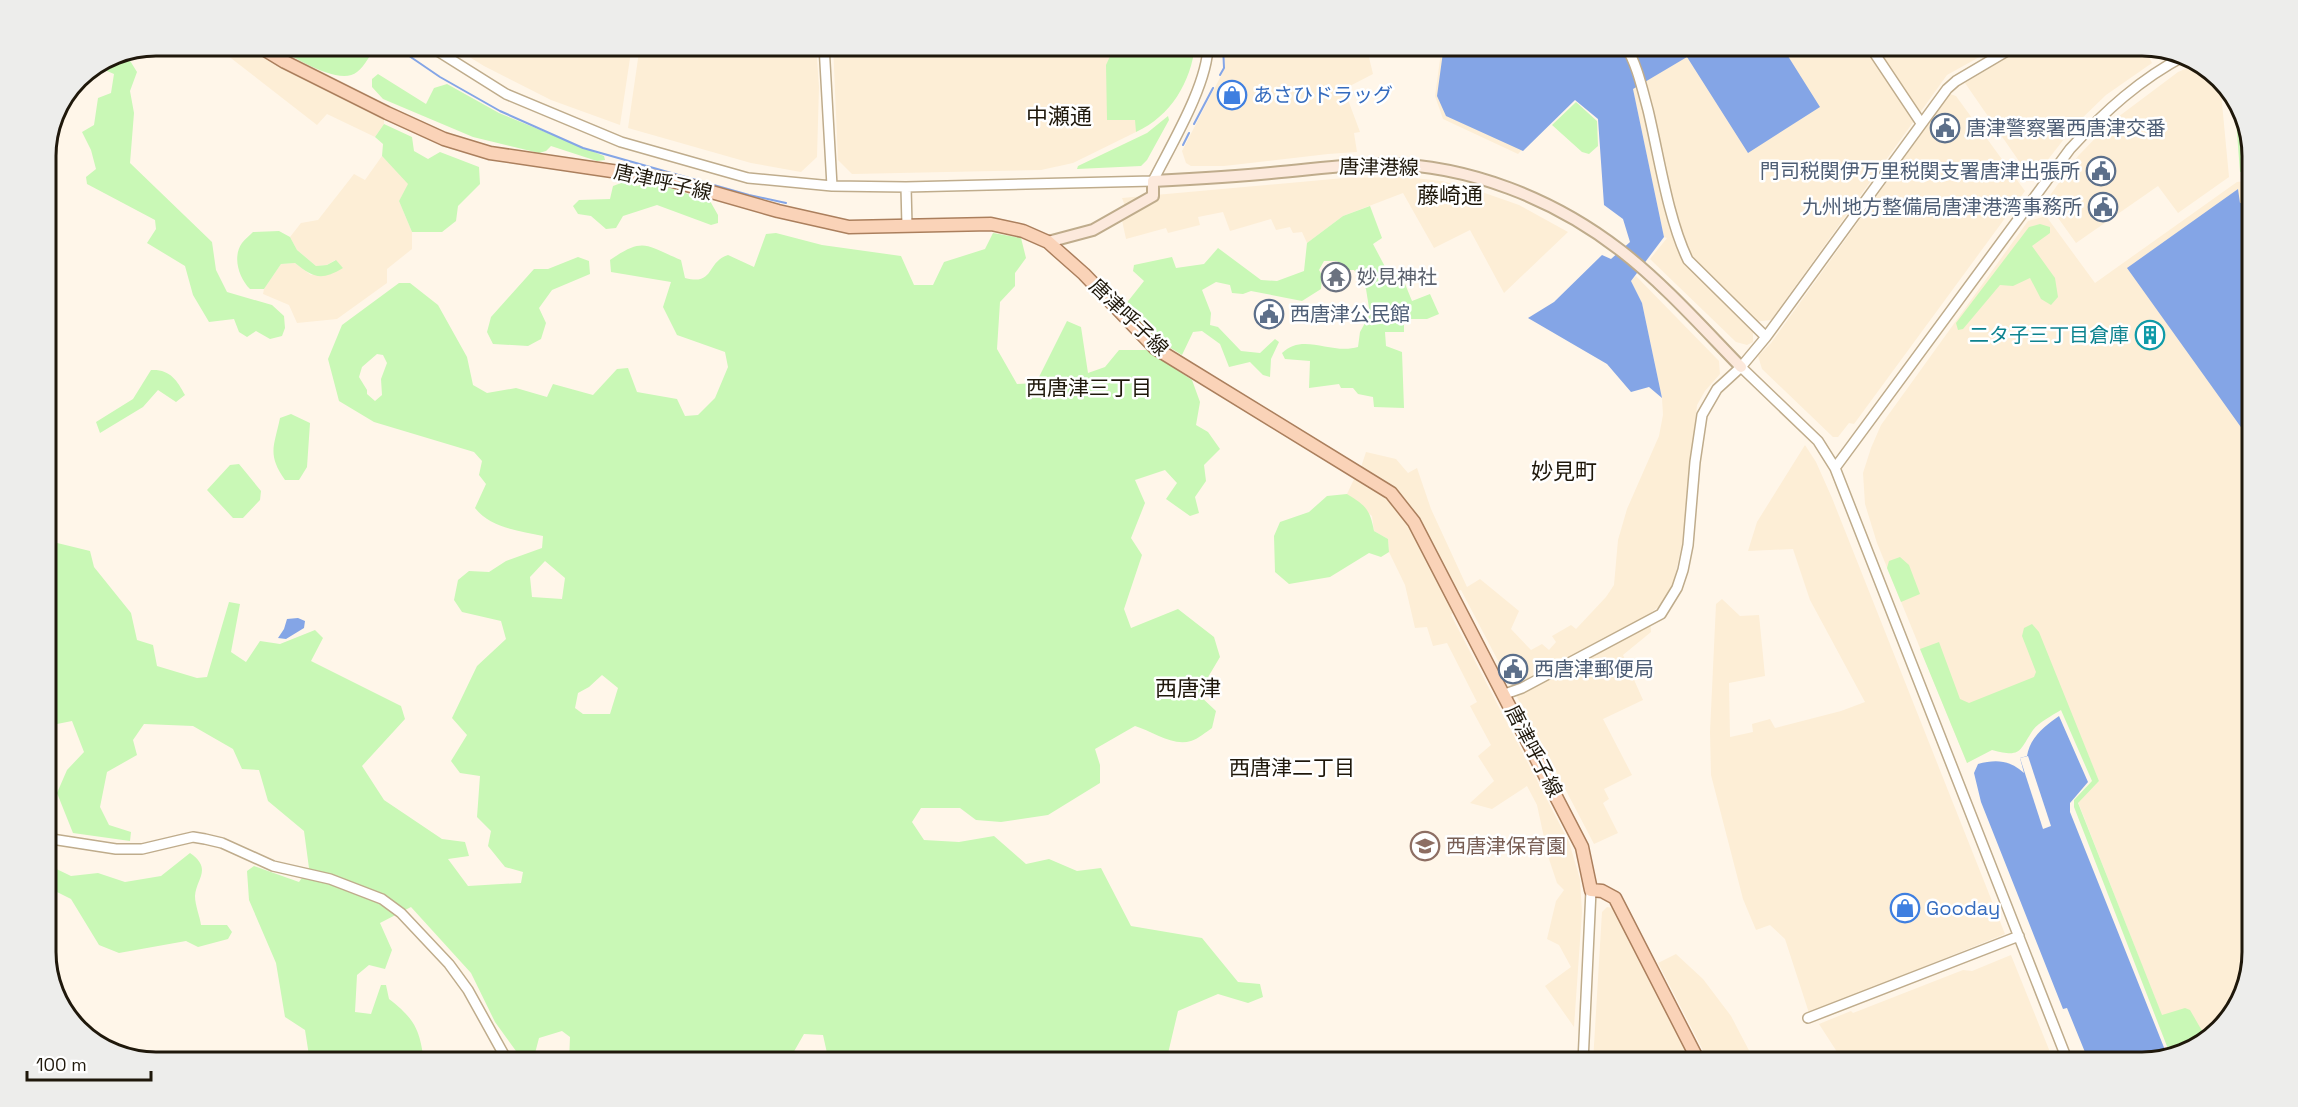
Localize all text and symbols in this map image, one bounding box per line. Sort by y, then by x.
shop icon: あさひドラッグ [1216,79,1248,111]
place label: あさひドラッグ [1253,82,1393,108]
district label: 中瀬通 [1026,102,1092,130]
public building icon: 唐津警察署西唐津交番 [1929,112,1961,144]
place label: 唐津警察署西唐津交番 [1966,115,2166,141]
street label: 唐津港線 [1339,153,1419,181]
public building icon: 門司税関伊万里税関支署唐津出張所 [2085,155,2117,187]
street label: 唐津呼子線 [611,158,715,206]
place label: 門司税関伊万里税関支署唐津出張所 [1760,158,2080,184]
district label: 藤崎通 [1417,181,1483,209]
public building icon: 九州地方整備局唐津港湾事務所 [2087,191,2119,223]
place label: 九州地方整備局唐津港湾事務所 [1802,194,2082,220]
temple icon: 妙見神社 [1320,261,1352,293]
place label: 妙見神社 [1357,264,1437,290]
street label: 唐津呼子線 [1084,273,1174,361]
public building icon: 西唐津公民館 [1253,298,1285,330]
place label: 西唐津公民館 [1290,301,1410,327]
building icon: 二タ子三丁目倉庫 [2134,319,2166,351]
place label: 二タ子三丁目倉庫 [1969,322,2129,348]
district label: 西唐津三丁目 [1026,374,1152,401]
district label: 妙見町 [1531,457,1597,485]
public building icon: 西唐津郵便局 [1497,653,1529,685]
place label: 西唐津郵便局 [1534,656,1654,682]
district label: 西唐津 [1155,674,1221,702]
street label: 唐津呼子線 [1500,701,1568,801]
district label: 西唐津二丁目 [1229,754,1355,781]
school or university icon: 西唐津保育園 [1409,830,1441,862]
place label: 西唐津保育園 [1446,833,1566,859]
shop icon: Gooday [1889,892,1921,924]
place label: Gooday [1926,895,2000,921]
scale bar [27,1044,152,1082]
text: 100 m [36,1053,87,1076]

